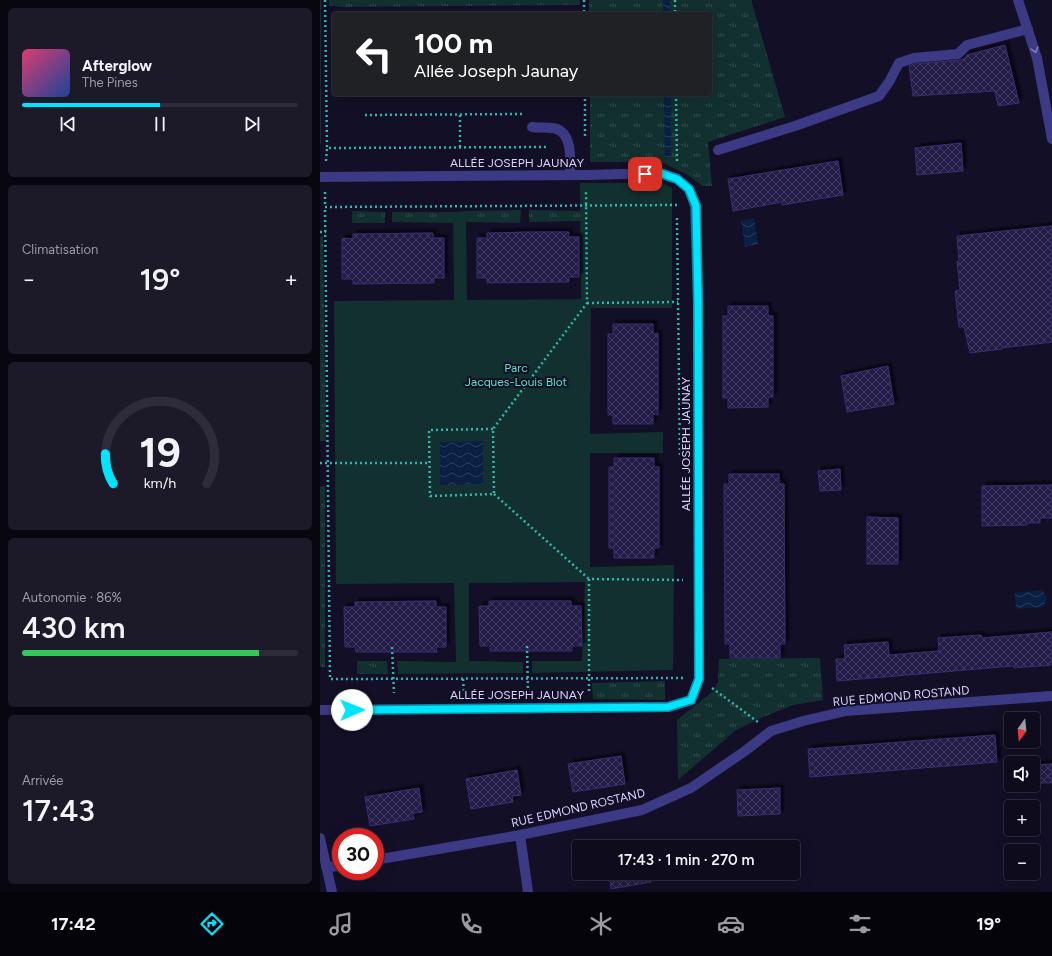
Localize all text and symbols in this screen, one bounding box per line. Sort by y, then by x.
text: 100 m [414,26,493,60]
icon: left [348,28,400,80]
one-way arrow [1030,47,1039,54]
text: Afterglow [82,57,152,75]
text: Allée Joseph Jaunay [414,60,578,82]
text: The Pines [82,75,138,90]
icon: previous [57,113,79,135]
icon: pause [149,113,171,135]
icon: next [241,113,263,135]
street label: ALLÉE JOSEPH JAUNAY [450,156,585,170]
pin [628,157,662,191]
icon: arrive [634,163,656,185]
text: Climatisation [22,242,98,257]
text: 19° [139,261,181,298]
text: − [22,266,36,293]
text: + [284,266,298,293]
park label: Parc Jacques-Louis Blot [465,361,568,389]
street label: ALLÉE JOSEPH JAUNAY [679,376,693,511]
text: 19 [139,427,181,477]
text: km/h [144,474,176,492]
text: Autonomie · 86% [22,590,122,605]
text: 430 km [22,609,125,646]
street label: RUE EDMOND ROSTAND [832,683,970,709]
street label: ALLÉE JOSEPH JAUNAY [450,688,585,702]
position arrow [331,689,373,731]
north arrow [1004,712,1040,748]
map controls [1004,712,1040,880]
button: sound [1004,756,1040,792]
text: Arrivée [22,773,63,788]
street label: RUE EDMOND ROSTAND [510,786,646,830]
text: 17:43 [22,792,95,829]
button: + [1004,800,1040,836]
speed limit sign: 30 [332,828,384,880]
button: − [1004,844,1040,880]
text: 17:43 · 1 min · 270 m [618,851,754,869]
icon: directions [198,910,226,938]
icon: music [327,910,355,938]
icon: phone [457,910,485,938]
icon: climate [587,910,615,938]
icon: car [717,910,745,938]
icon: filters [846,910,874,938]
text: 17:42 [51,913,96,935]
text: 19° [976,913,1001,935]

